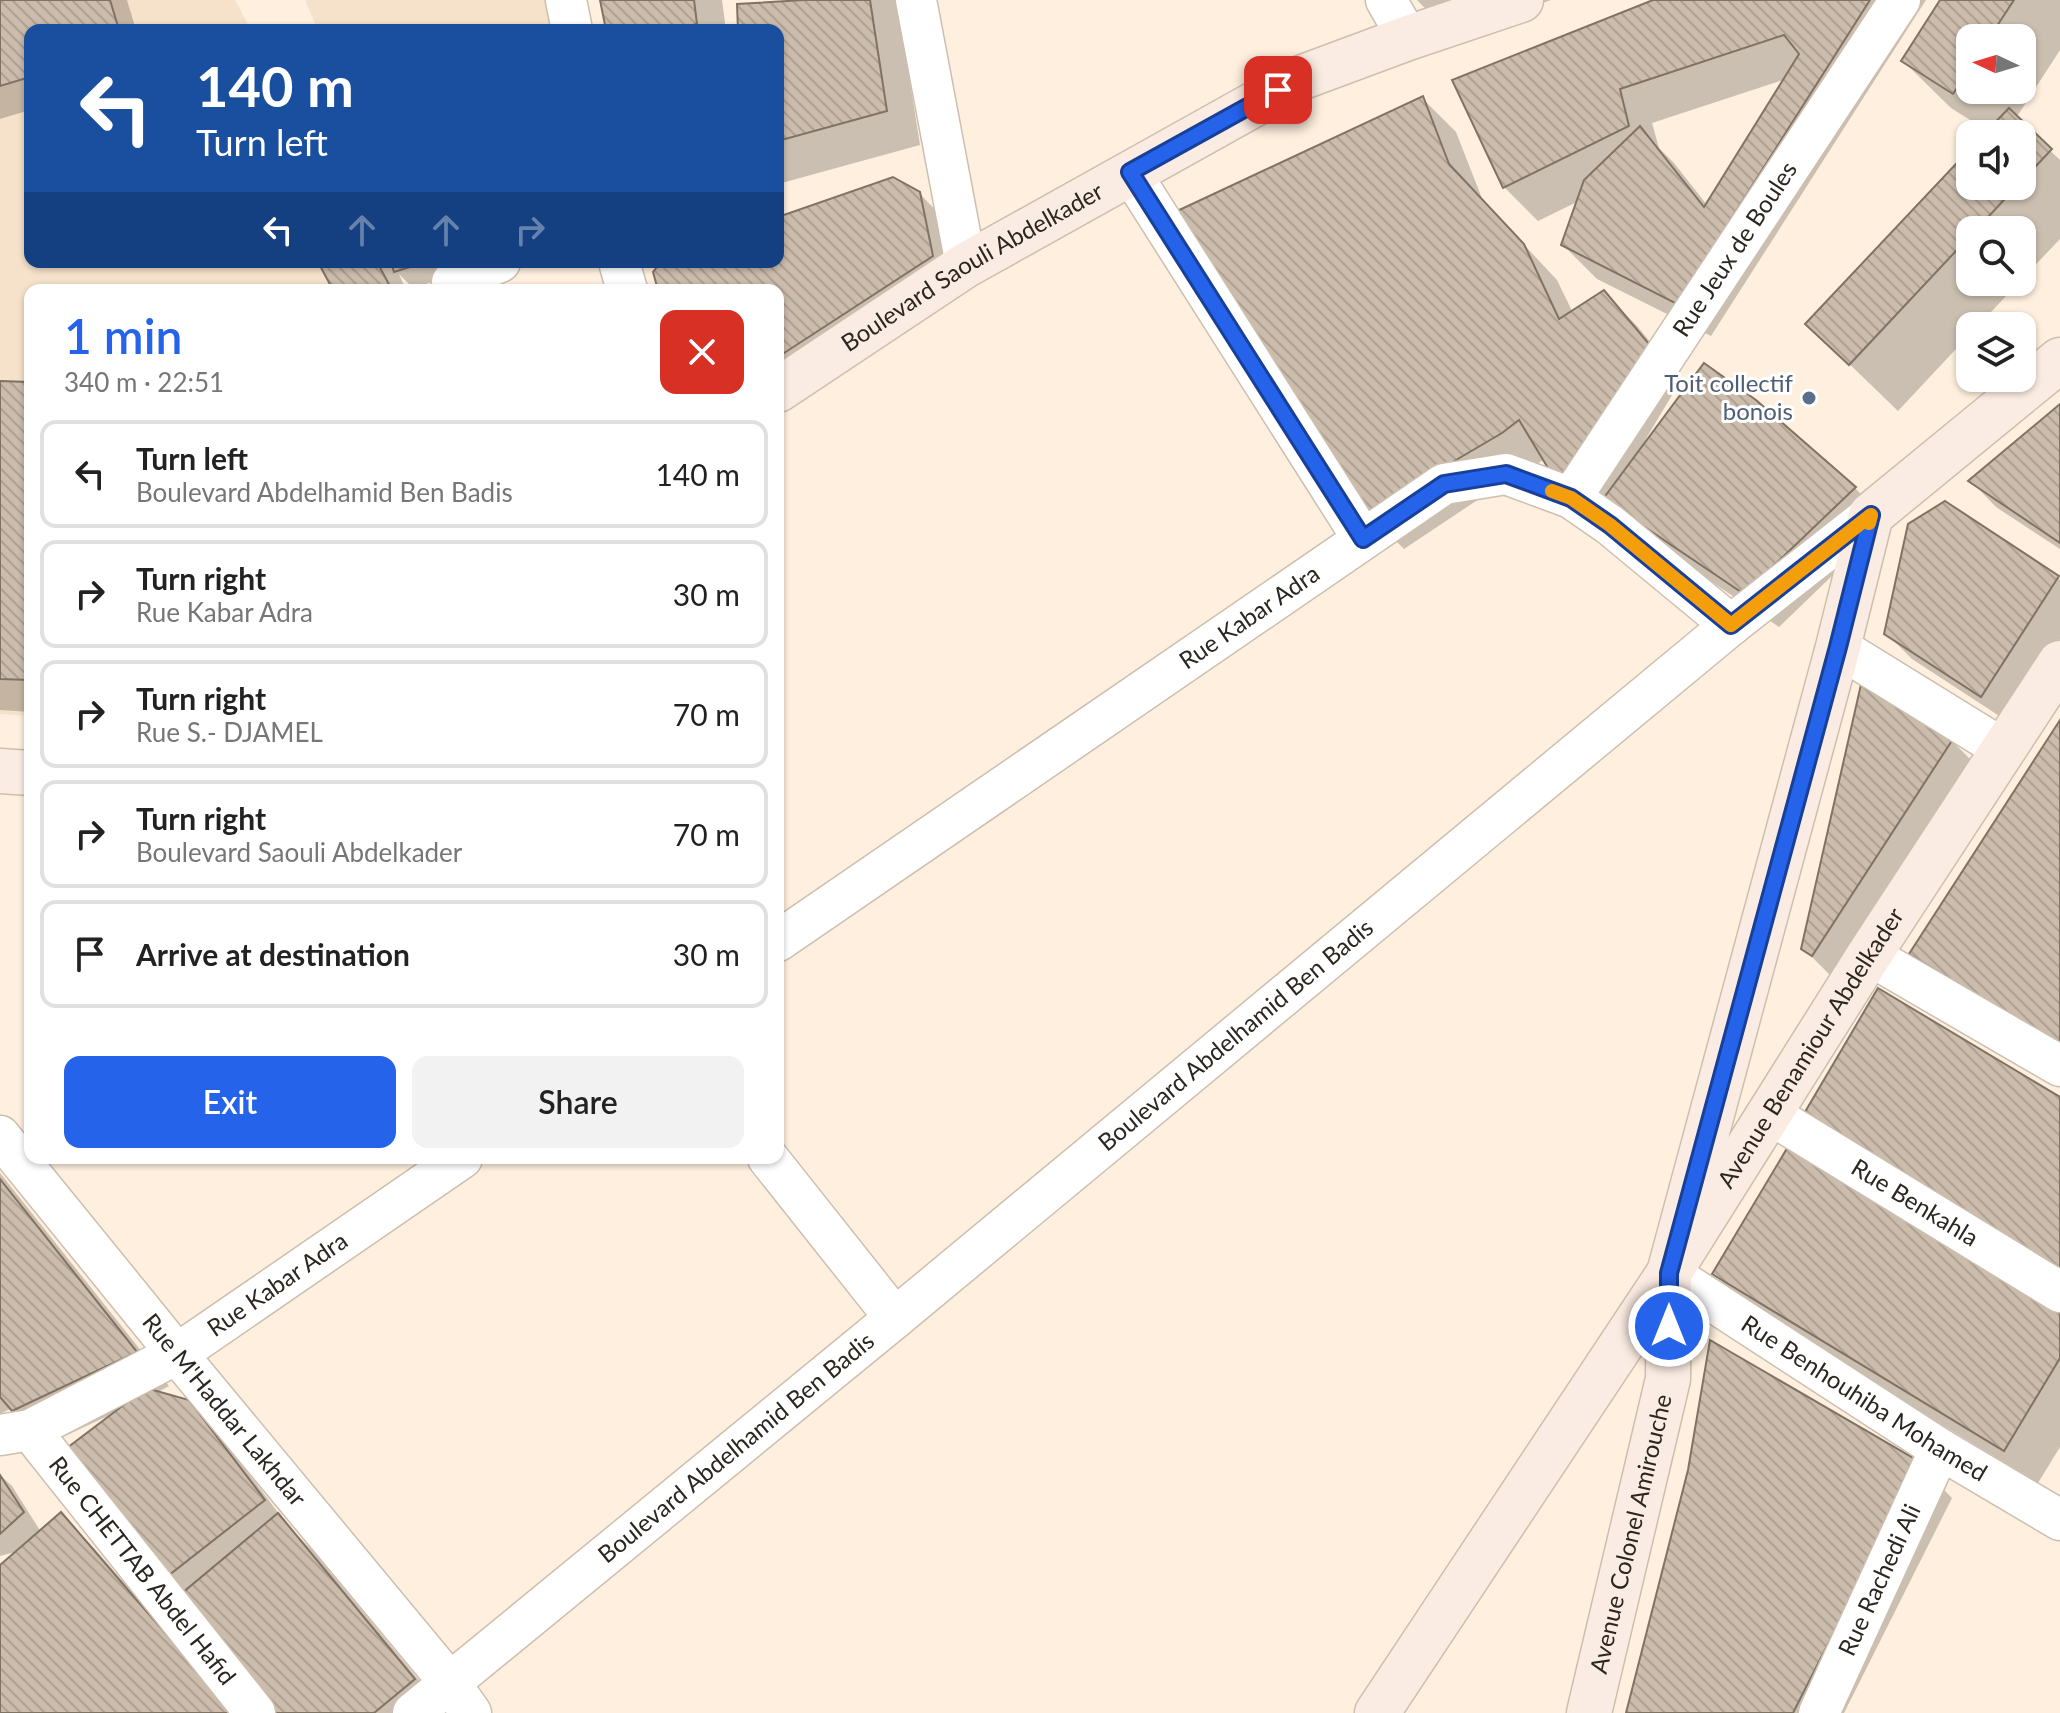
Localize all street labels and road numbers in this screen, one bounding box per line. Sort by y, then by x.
street label: Rue Jeux de Boules [1666,156,1802,341]
street label: Boulevard Saouli Abdelkader [835,175,1108,357]
street label: Rue Kabar Adra [1173,558,1324,674]
street label: Avenue Benamiour Abdelkader [1710,902,1909,1193]
street label: Boulevard Abdelhamid Ben Badis [1092,912,1378,1156]
street label: Rue Benkahla [1847,1152,1984,1251]
street label: Rue Kabar Adra [201,1225,352,1342]
street label: Rue M'Haddar Lakhdar [137,1307,313,1512]
street label: Rue Benhouhiba Mohamed [1737,1308,1993,1487]
street label: Boulevard Abdelhamid Ben Badis [592,1325,879,1568]
street label: Avenue Colonel Amirouche [1583,1391,1677,1676]
street label: Rue CHETTAB Abdel Hafid [44,1450,243,1690]
street label: Rue Rachedi Ali [1831,1499,1926,1660]

